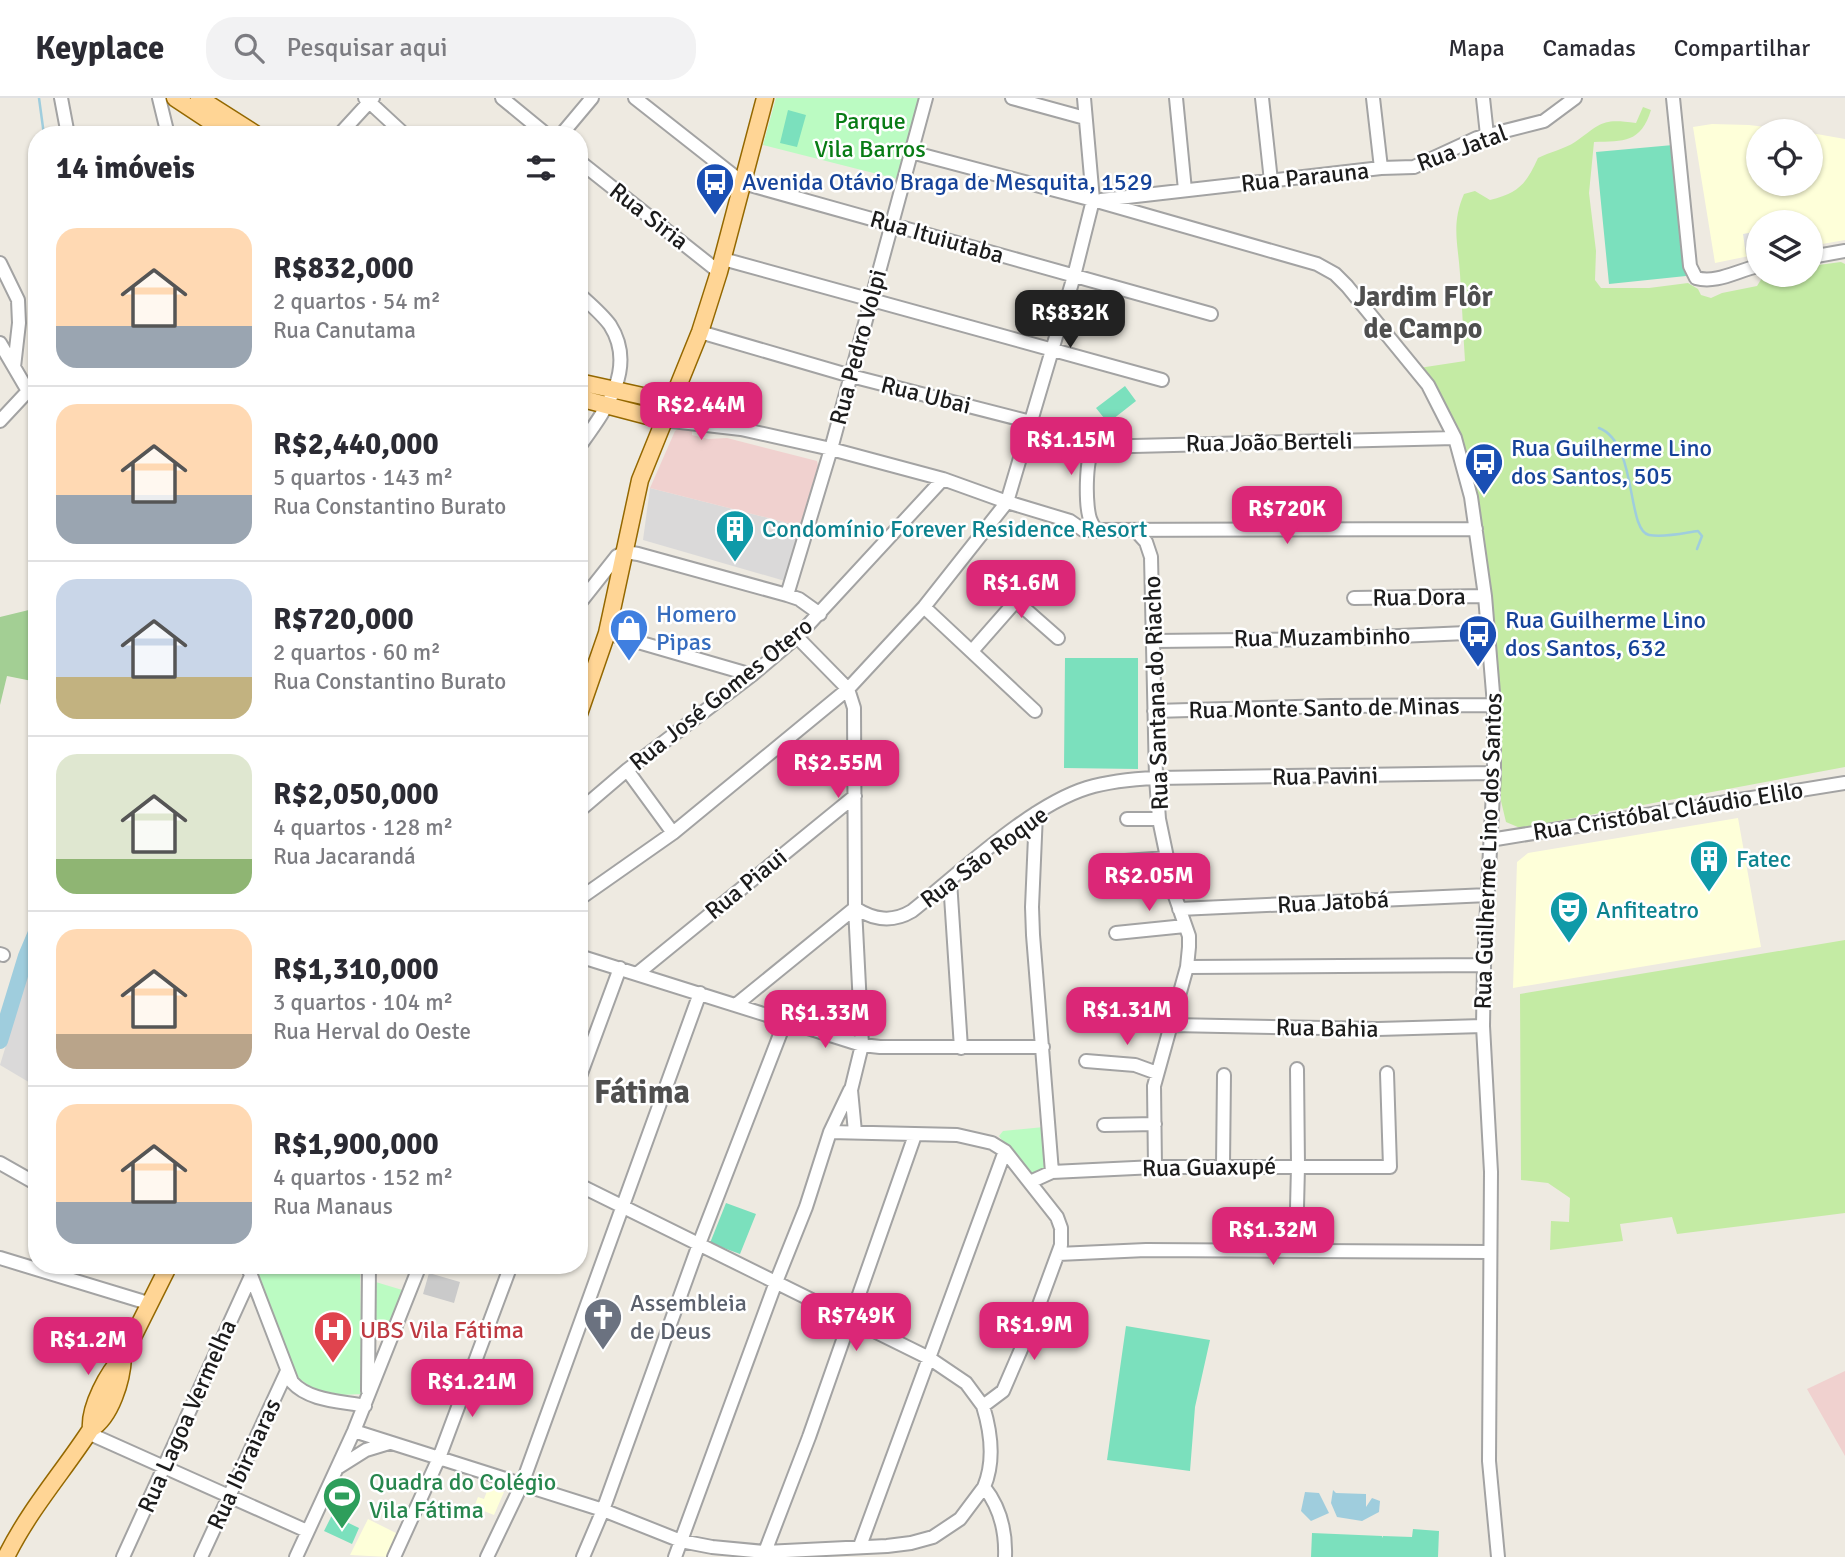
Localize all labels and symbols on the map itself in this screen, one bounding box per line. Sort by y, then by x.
park label: Parque Vila Barros [814,106,926,164]
street label: Rua Jatal [1413,118,1511,178]
street label: Rua Parauna [1239,155,1371,199]
bus stop icon: Avenida Otávio Braga de Mesquita, 1529 [694,161,736,216]
place label: Avenida Otávio Braga de Mesquita, 1529 [742,167,1153,197]
street label: Rua Siria [603,176,695,256]
street label: Rua Ituiutaba [867,204,1007,270]
street label: Rua Pedro Volpi [823,266,893,428]
district label: Jardim Flôr de Campo [1353,280,1493,346]
pin: R$832K [1013,290,1127,350]
street label: Rua Ubai [878,369,974,421]
pin: R$2.44M [636,382,766,442]
pin: R$1.15M [1006,418,1136,477]
street label: Rua João Berteli [1185,426,1353,458]
place label: Rua Guilherme Lino dos Santos, 505 [1511,433,1712,491]
bus stop icon: Rua Guilherme Lino dos Santos, 505 [1463,441,1505,496]
pin: R$720K [1230,486,1344,546]
building icon: Condomínio Forever Residence Resort [714,508,756,563]
place label: Condomínio Forever Residence Resort [762,514,1147,544]
pin: R$1.6M [964,560,1078,620]
street label: Rua Santana do Riacho [1137,575,1175,811]
street label: Rua Dora [1372,581,1466,613]
place label: Homero Pipas [656,599,737,657]
place label: Rua Guilherme Lino dos Santos, 632 [1505,605,1706,663]
shop icon: Homero Pipas [608,607,650,662]
street label: Rua José Gomes Otero [623,611,819,777]
bus stop icon: Rua Guilherme Lino dos Santos, 632 [1457,613,1499,668]
street label: Rua Muzambinho [1233,620,1411,654]
street label: Rua Monte Santo de Minas [1188,691,1460,725]
street label: Rua Guilherme Lino dos Santos [1467,692,1509,1010]
pin: R$2.55M [773,740,903,800]
street label: Rua Pavini [1272,760,1378,792]
street label: Rua Cristóbal Cláudio Elilo [1531,775,1805,847]
street label: Rua São Roque [914,799,1054,915]
building icon: Fatec [1688,838,1730,893]
street label: Rua Piaui [699,842,793,926]
place label: Fatec [1736,844,1791,874]
pin: R$2.05M [1084,854,1214,913]
street label: Rua Jatobá [1276,884,1390,920]
theatre icon: Anfiteatro [1548,889,1590,944]
place label: Anfiteatro [1596,895,1699,925]
pin: R$1.31M [1062,988,1192,1047]
pin: R$1.33M [760,990,890,1050]
street label: Rua Bahia [1275,1012,1379,1044]
district label: Fátima [594,1073,690,1112]
street label: Rua Guaxupé [1142,1151,1276,1183]
pin: R$1.32M [1208,1208,1338,1267]
place label: Assembleia de Deus [630,1288,747,1346]
pin: R$749K [799,1294,913,1353]
church icon: Assembleia de Deus [582,1296,624,1351]
pin: R$1.9M [977,1302,1091,1362]
hospital icon: UBS Vila Fátima [312,1309,354,1364]
street label: Rua Lagoa Vermelha [131,1315,243,1517]
place label: UBS Vila Fátima [360,1315,524,1345]
pin: R$1.2M [31,1318,145,1377]
pin: R$1.21M [407,1360,537,1419]
street label: Rua Ibiraiaras [200,1394,288,1534]
place label: Quadra do Colégio Vila Fátima [369,1467,556,1525]
sports icon: Quadra do Colégio Vila Fátima [321,1475,363,1530]

